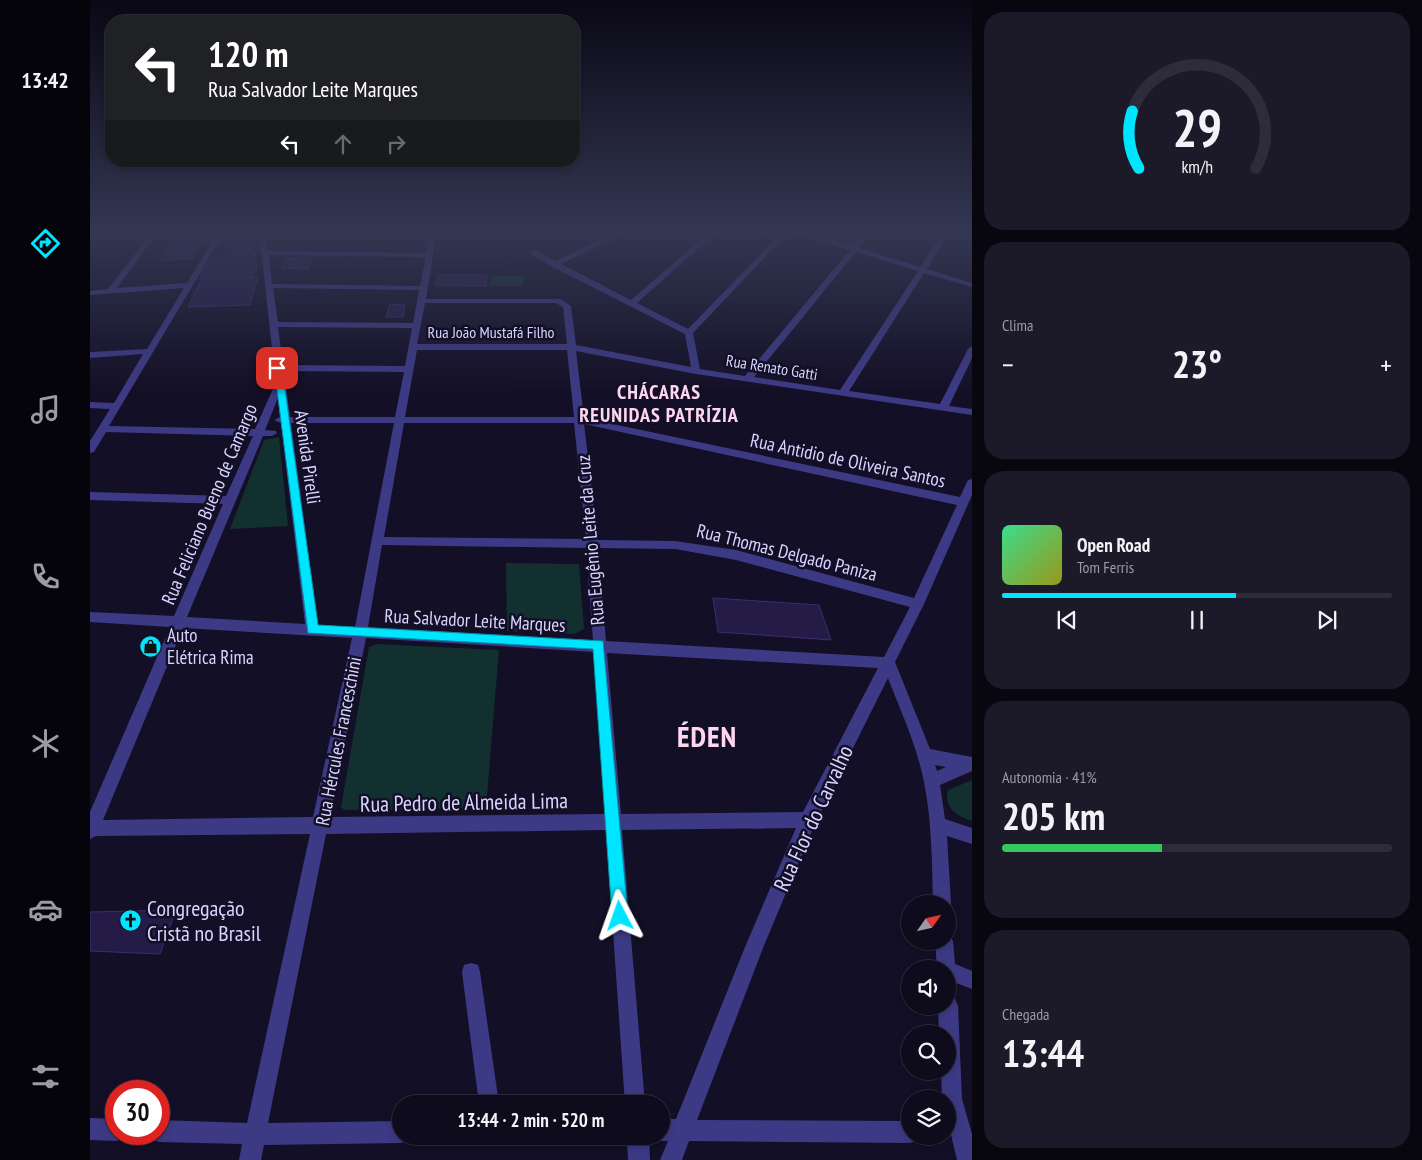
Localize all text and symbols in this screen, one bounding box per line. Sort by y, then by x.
text: 120 m [208,31,289,77]
icon: left [125,35,190,100]
text: 13:42 [21,66,69,94]
text: Rua Salvador Leite Marques [208,75,418,103]
text: 29 [1172,94,1222,161]
icon: left [276,130,304,158]
icon: ahead [329,130,357,158]
icon: right [382,130,410,158]
text: km/h [1181,155,1213,178]
icon: directions [28,226,63,261]
text: Clima [1002,315,1033,335]
street label: Rua João Mustafá Filho [428,322,555,342]
text: 23° [1172,339,1222,388]
text: − [1002,346,1014,383]
text: + [1380,346,1392,383]
pin [256,347,298,389]
street label: Rua Renato Gatti [725,350,819,384]
icon: arrive [263,354,291,382]
district label: CHÁCARAS REUNIDAS PATRÍZIA [579,379,739,428]
icon: music [28,392,63,427]
street label: Rua Feliciano Bueno de Camargo [156,400,262,608]
street label: Avenida Pirelli [290,408,326,506]
street label: Rua Antidio de Oliveira Santos [748,428,948,492]
street label: Rua Eugênio Leite da Cruz [571,454,609,626]
street label: Rua Thomas Delgado Paniza [694,518,880,586]
text: Open Road [1077,533,1150,557]
text: Tom Ferris [1077,557,1134,577]
icon: phone [28,559,63,594]
street label: Rua Salvador Leite Marques [384,603,566,637]
icon: previous [1053,606,1081,634]
icon: pause [1183,606,1211,634]
icon: next [1313,606,1341,634]
place label: Auto Elétrica Rima [167,623,254,669]
shop icon: Auto Elétrica Rima [139,634,163,658]
street label: Rua Hércules Franceschini [310,655,366,827]
district label: ÉDEN [677,717,737,755]
icon: climate [28,726,63,761]
street label: Rua Flor do Carvalho [767,741,859,895]
text: Autonomia · 41% [1002,767,1097,787]
street label: Rua Pedro de Almeida Lima [360,786,568,818]
text: 205 km [1002,791,1105,840]
position arrow [593,889,645,941]
icon: car [28,892,63,927]
place label: Congregação Cristã no Brasil [147,894,262,947]
north arrow [901,895,956,950]
map controls [901,895,956,1145]
church icon: Congregação Cristã no Brasil [119,909,143,933]
button: sound [901,960,956,1015]
text: Chegada [1002,1004,1050,1024]
button: search [901,1025,956,1080]
text: 13:44 [1002,1028,1084,1077]
icon: filters [28,1059,63,1094]
speed limit sign: 30 [105,1080,170,1145]
button: layers [901,1090,956,1145]
text: 13:44 · 2 min · 520 m [458,1108,604,1132]

